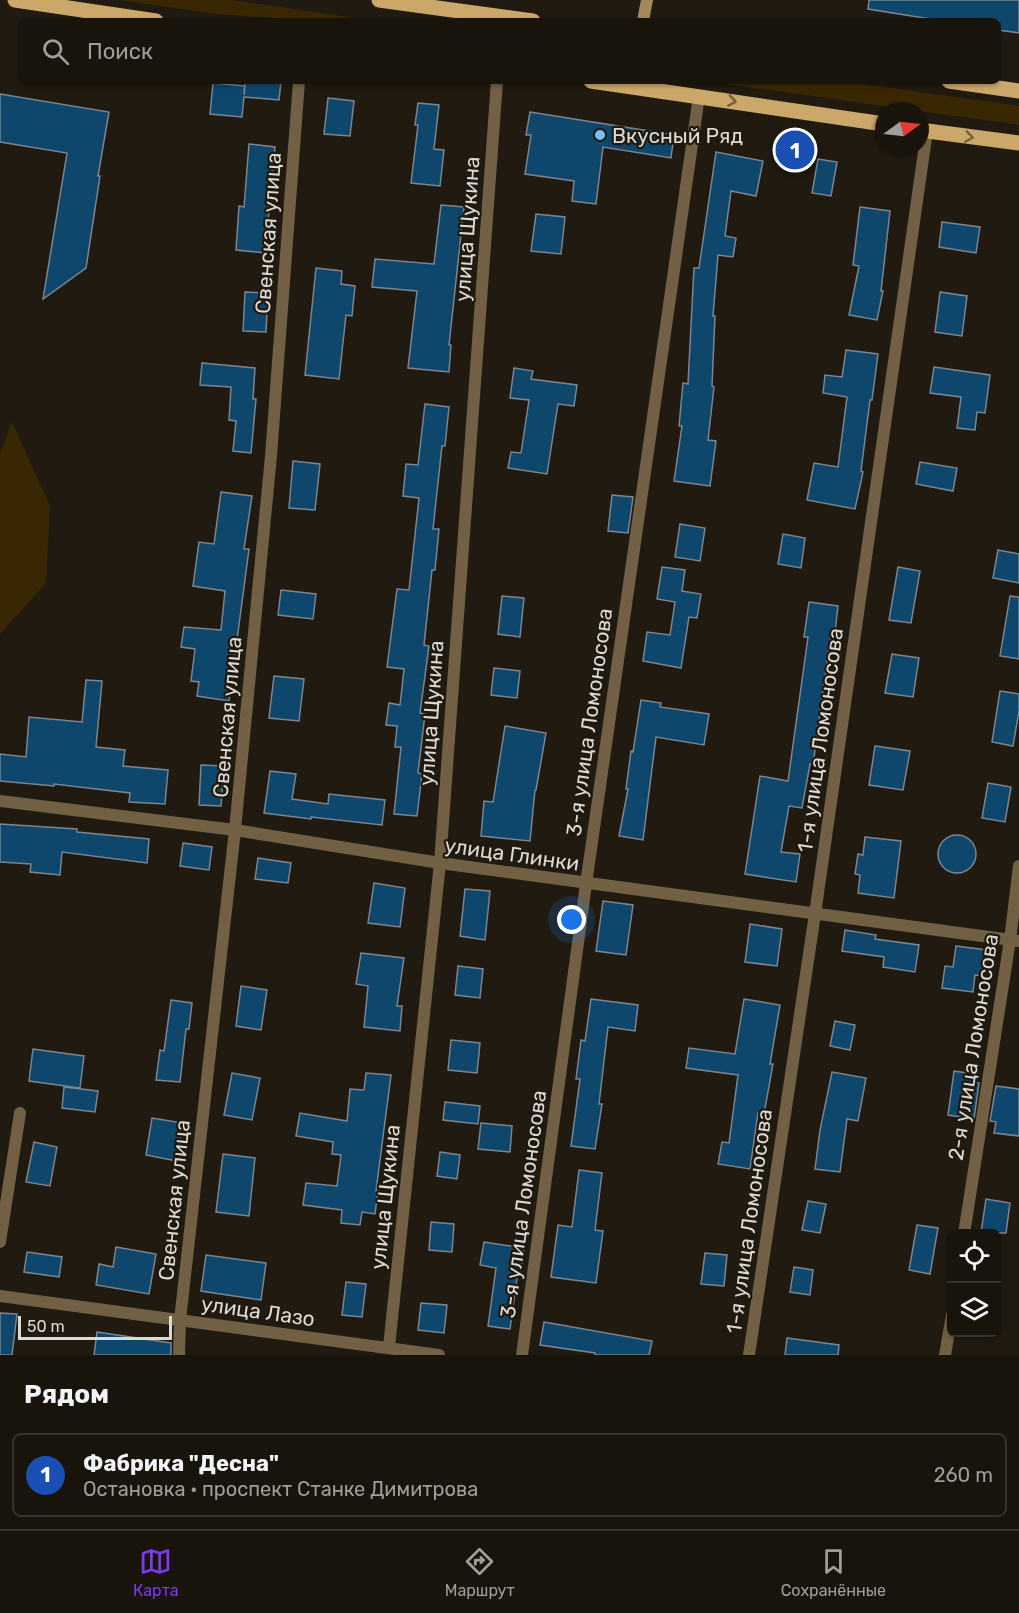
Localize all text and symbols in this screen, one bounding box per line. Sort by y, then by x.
search box [18,18,1001,84]
icon: search [39,35,72,68]
text: Поиск [87,38,153,65]
one-way arrow [726,94,736,107]
north arrow [875,102,929,156]
place label: Вкусный Ряд [612,123,743,148]
marker: Вкусный Ряд [593,128,607,142]
pin: 1 [776,128,814,172]
one-way arrow [965,130,974,142]
street label: Свенская улица [250,151,286,315]
street label: улица Щукина [449,155,485,303]
street label: 3-я улица Ломоносова [561,606,617,838]
street label: 1-я улица Ломоносова [792,626,848,854]
street label: Свенская улица [207,635,247,799]
street label: улица Щукина [413,639,449,787]
street label: улица Глинки [443,832,581,876]
your location [557,905,586,934]
street label: 2-я улица Ломоносова [943,932,1003,1162]
street label: 3-я улица Ломоносова [495,1088,551,1320]
street label: 1-я улица Ломоносова [721,1107,777,1335]
street label: Свенская улица [153,1118,195,1282]
street label: улица Щукина [365,1123,405,1271]
map controls [947,1229,1001,1337]
button: locate [947,1229,1001,1283]
button: layers [947,1283,1001,1337]
street label: улица Лазо [199,1291,317,1331]
scale bar [18,1313,172,1340]
text: 50 m [27,1317,65,1336]
text: Рядом [24,1379,109,1410]
text: Фабрика "Десна" [83,1450,279,1477]
text: 1 [41,1463,50,1487]
text: 260 m [934,1463,993,1487]
text: Остановка · проспект Станке Димитрова [83,1477,478,1501]
tab: Карта [133,1545,179,1600]
tab: Маршрут [445,1545,515,1600]
tab: Сохранённые [781,1545,886,1600]

